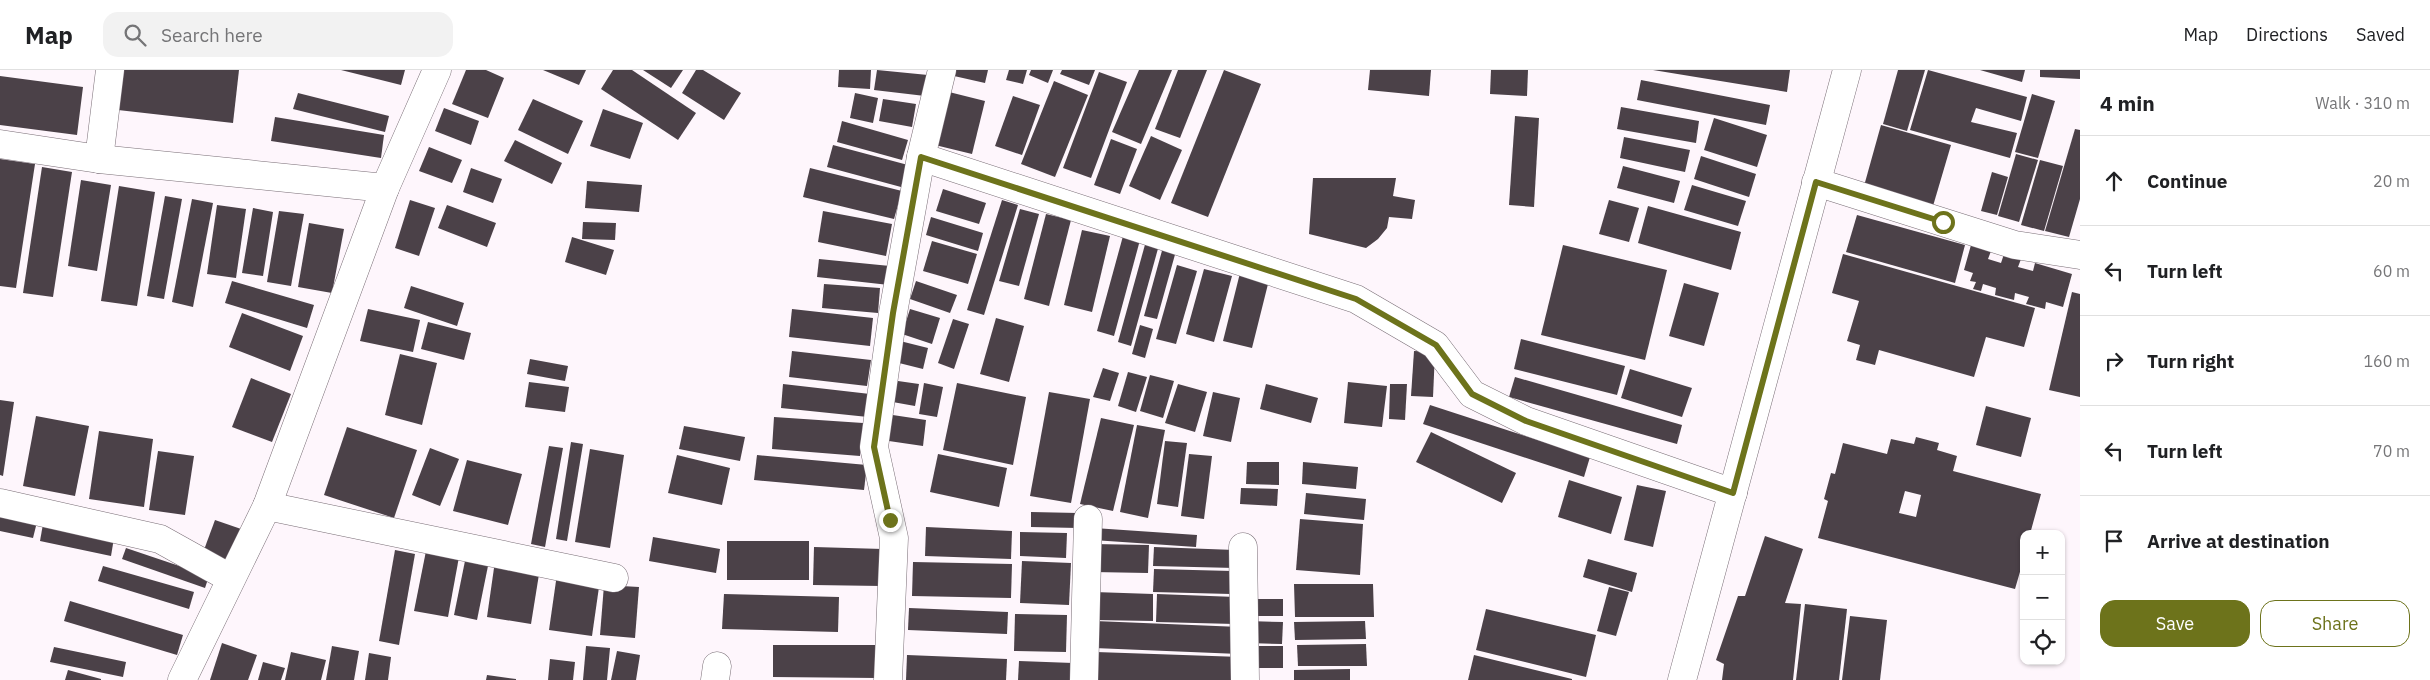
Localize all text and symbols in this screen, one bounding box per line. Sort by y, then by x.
search box [103,12,453,57]
text: Map [25,19,73,51]
icon: search [121,21,149,49]
text: Search here [161,23,263,47]
text: Map [2183,23,2218,46]
text: Directions [2246,23,2328,46]
text: Saved [2356,23,2405,46]
text: 4 min [2100,89,2155,117]
text: Walk · 310 m [2315,93,2410,113]
icon: ahead [2100,167,2128,195]
text: Continue [2147,169,2227,193]
text: 20 m [2373,171,2410,191]
route start [1932,211,1955,234]
icon: left [2100,257,2128,285]
text: Turn left [2147,259,2223,283]
text: 60 m [2373,261,2410,281]
icon: right [2100,347,2128,375]
text: Turn right [2147,349,2234,373]
text: 160 m [2363,351,2410,371]
icon: left [2100,437,2128,465]
text: Turn left [2147,439,2223,463]
text: 70 m [2373,441,2410,461]
route end [879,509,902,532]
icon: arrive [2100,527,2128,555]
text: Arrive at destination [2147,529,2330,553]
map controls [2020,530,2065,665]
button: + [2020,530,2065,575]
button: − [2020,575,2065,620]
button: Save [2100,600,2250,647]
button: Share [2260,600,2410,647]
button: locate [2020,620,2065,665]

